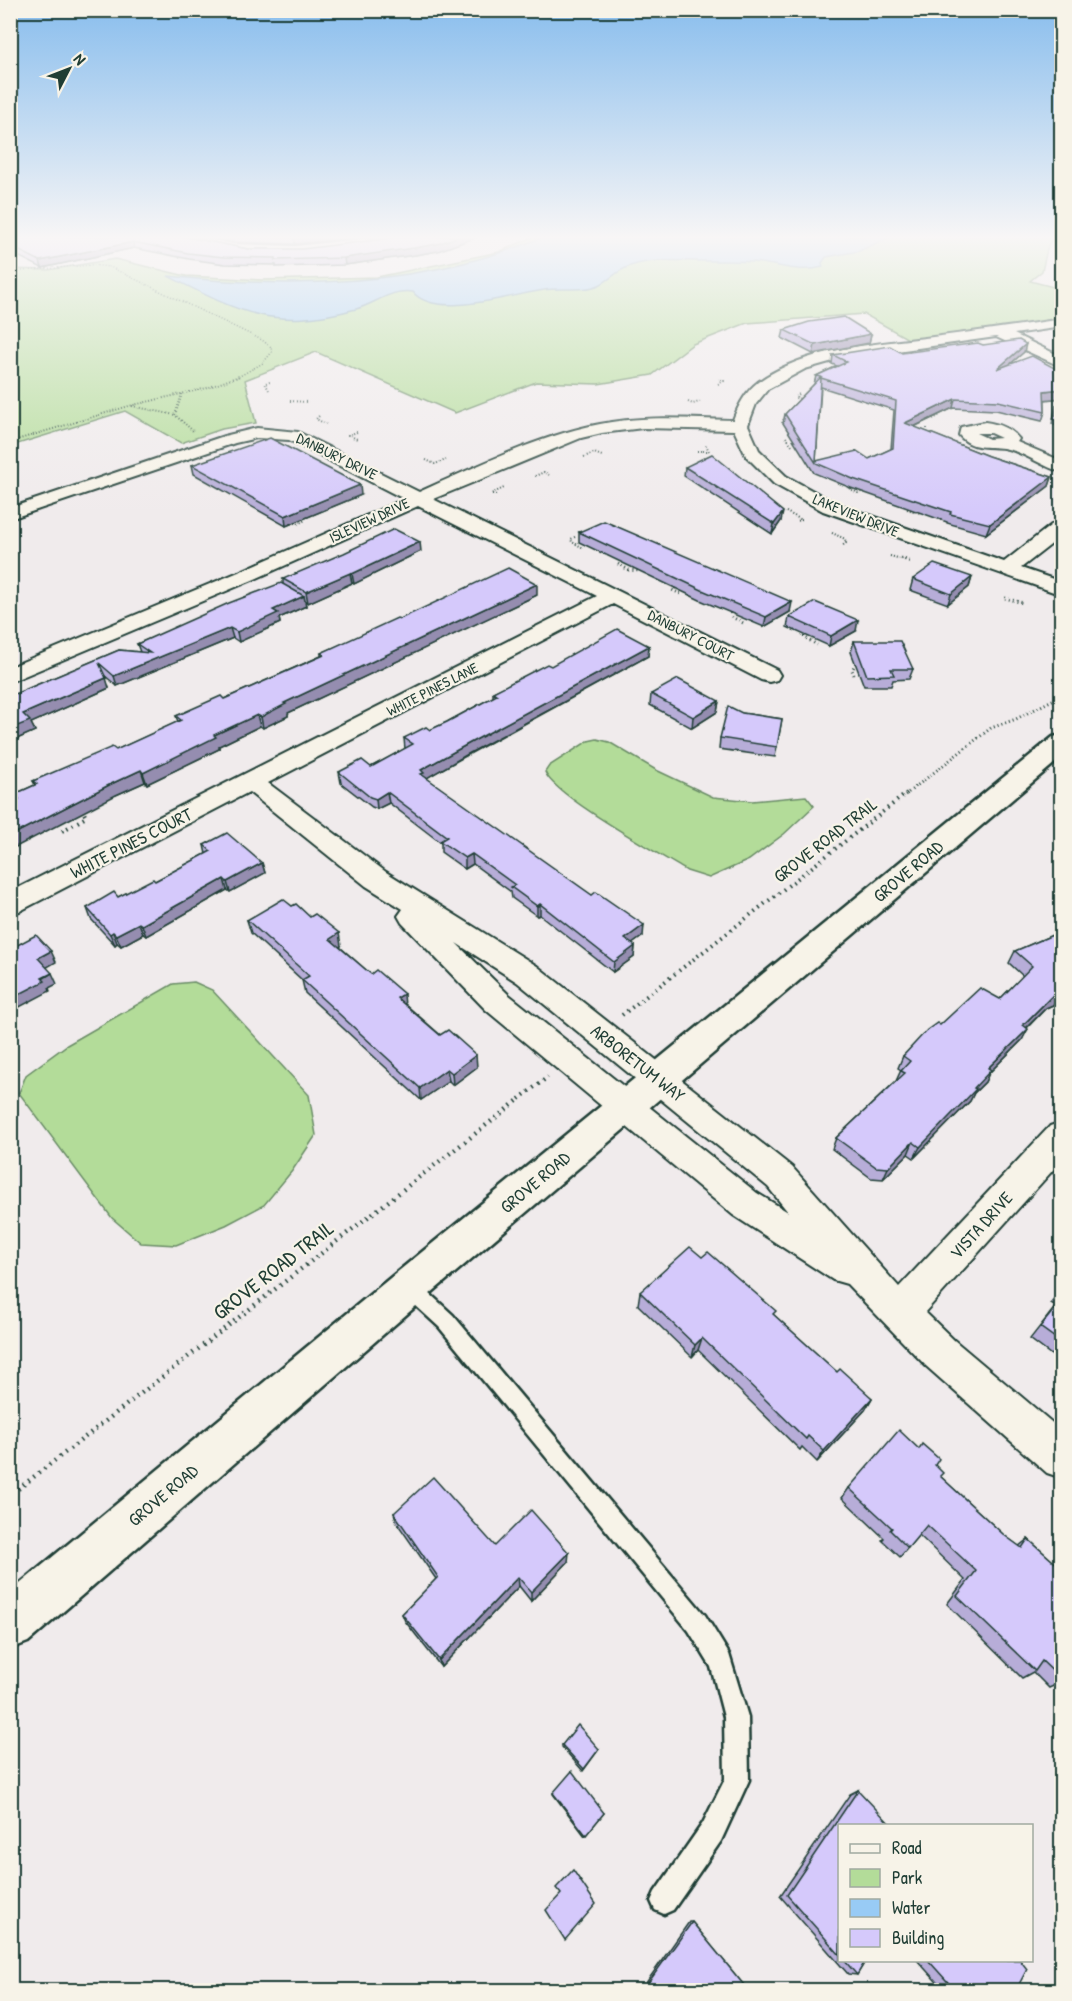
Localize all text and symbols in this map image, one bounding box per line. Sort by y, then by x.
north arrow [39,39,99,99]
text: N [69,48,91,70]
street label: DANBURY DRIVE [293,427,381,485]
street label: LAKEVIEW DRIVE [810,488,903,542]
street label: ISLEVIEW DRIVE [325,492,413,548]
street label: DANBURY COURT [644,604,738,666]
street label: WHITE PINES LANE [383,657,482,721]
street label: GROVE ROAD TRAIL [768,791,882,888]
street label: WHITE PINES COURT [66,801,197,884]
street label: GROVE ROAD [868,834,949,908]
street label: ARBORETUM WAY [586,1018,690,1108]
street label: GROVE ROAD [495,1145,576,1219]
street label: VISTA DRIVE [944,1186,1018,1264]
street label: GROVE ROAD TRAIL [207,1214,340,1326]
street label: GROVE ROAD [123,1458,204,1532]
legend [838,1824,1033,1962]
text: Road [892,1835,922,1860]
text: Park [892,1865,923,1890]
text: Water [892,1895,930,1920]
text: Building [892,1925,944,1950]

